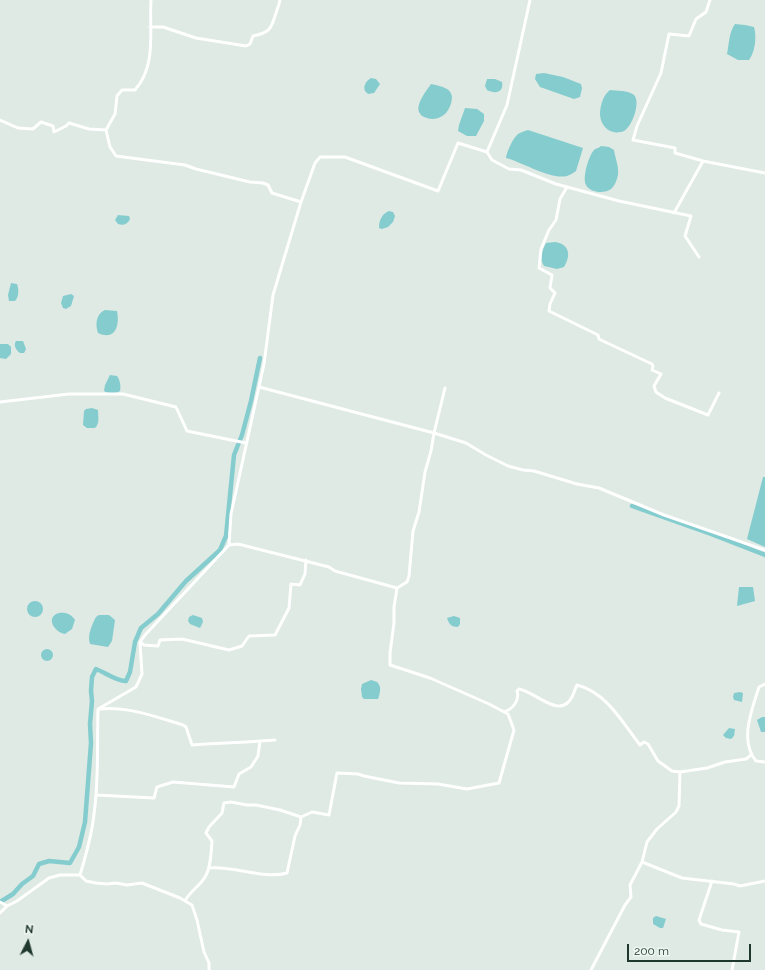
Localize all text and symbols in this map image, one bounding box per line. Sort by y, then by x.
north arrow [8,922,48,962]
text: N [24,923,34,936]
scale bar [629,936,753,962]
text: 200 m [634,944,669,958]

